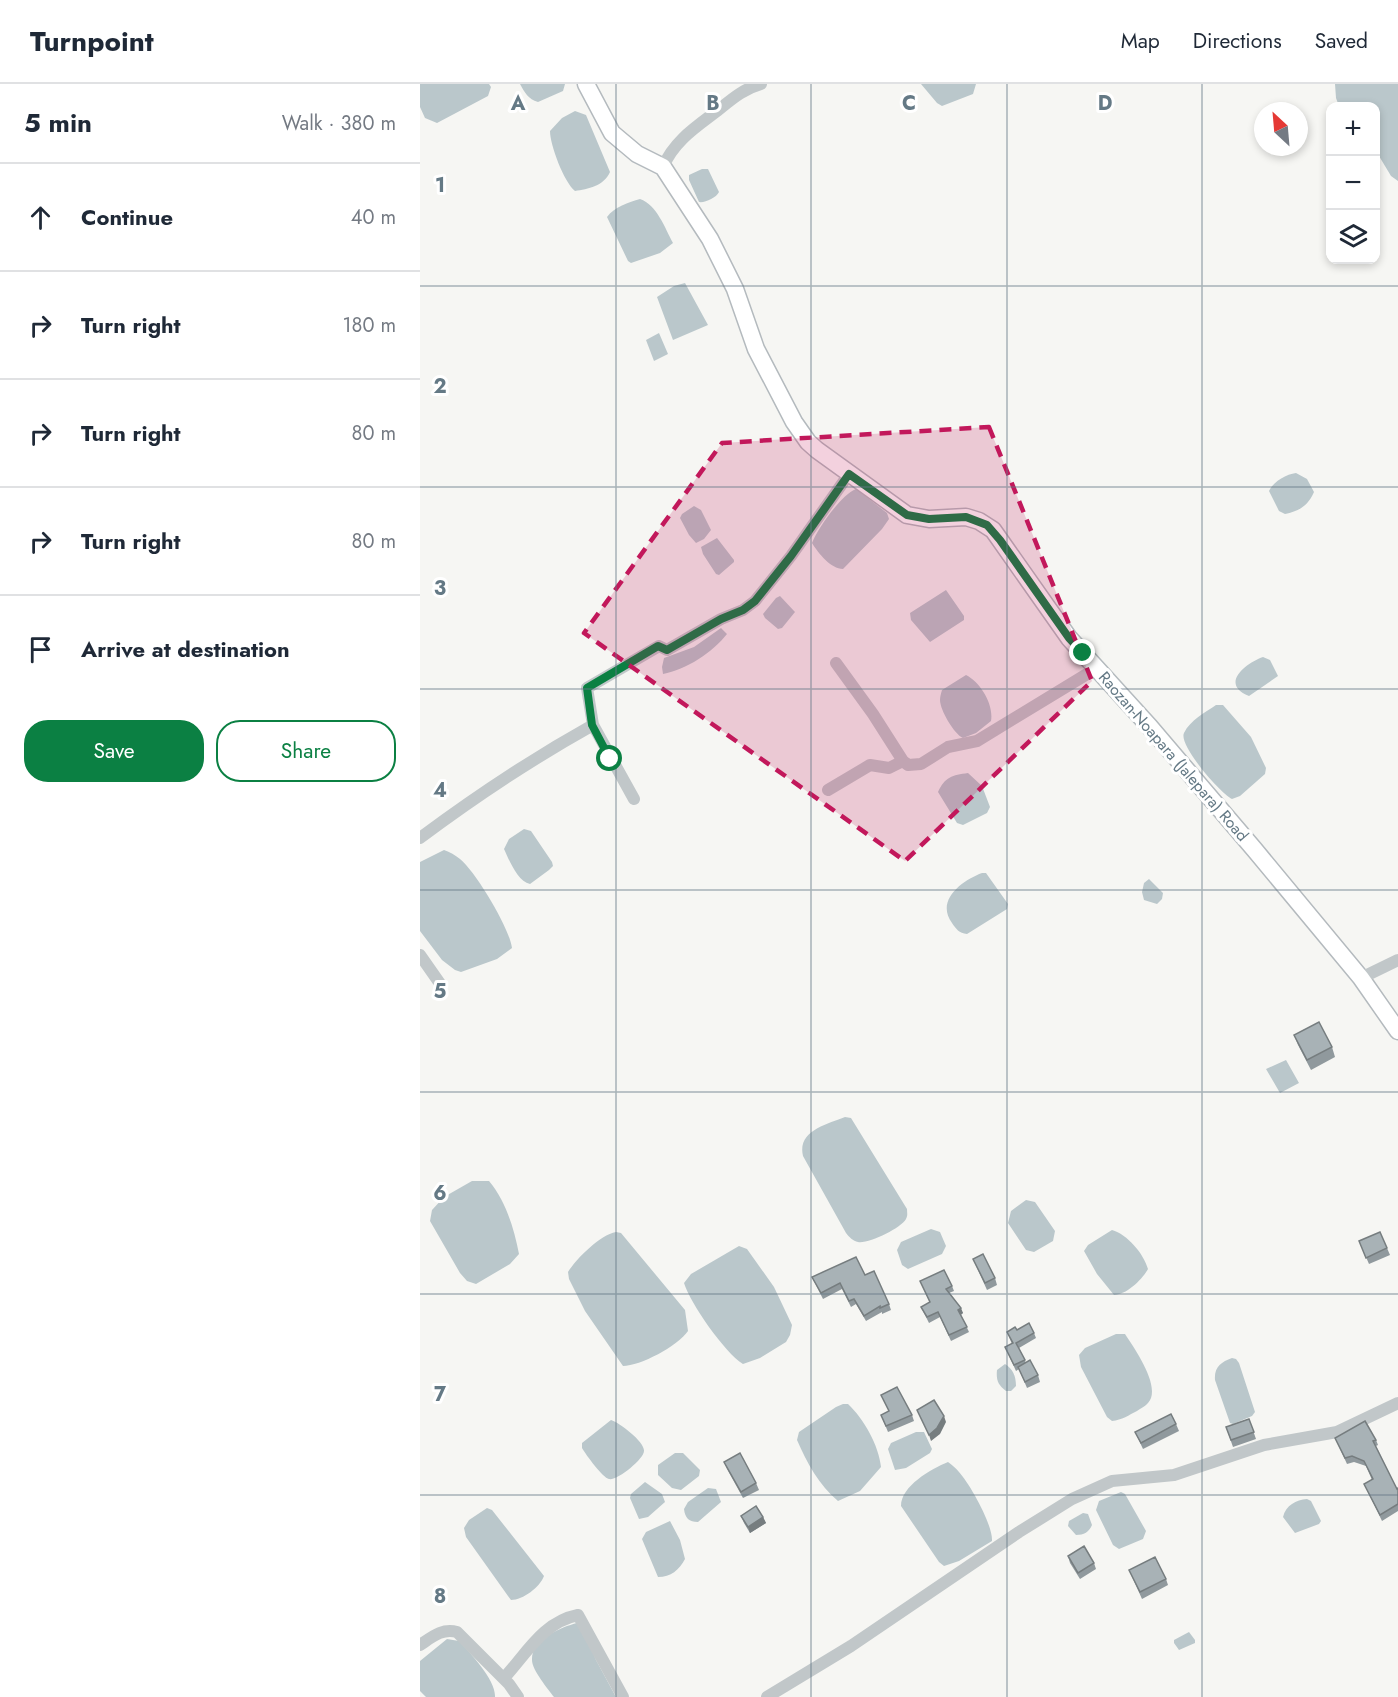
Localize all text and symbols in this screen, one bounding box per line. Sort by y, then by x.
text: Turnpoint [30,21,154,62]
text: Map [1121,26,1160,56]
text: Directions [1193,26,1282,56]
text: Saved [1315,26,1368,56]
text: A [510,89,526,118]
text: B [706,89,720,118]
text: C [902,89,916,118]
text: D [1098,89,1112,118]
north arrow [1254,102,1308,156]
map controls [1326,102,1380,264]
button: + [1326,102,1380,156]
text: 5 min [24,104,92,142]
text: Walk · 380 m [282,109,396,138]
button: − [1326,156,1380,210]
text: 1 [435,171,445,200]
icon: ahead [24,201,57,234]
text: Continue [81,201,173,233]
text: 40 m [351,203,396,232]
button: layers [1326,210,1380,264]
icon: right [24,309,57,342]
text: Turn right [81,309,181,341]
text: 180 m [342,311,396,340]
text: 2 [433,372,447,401]
icon: right [24,417,57,450]
text: Turn right [81,417,181,449]
text: 80 m [351,419,396,448]
icon: right [24,525,57,558]
text: Turn right [81,525,181,557]
text: 80 m [351,527,396,556]
text: 3 [434,574,446,603]
icon: arrive [24,633,57,666]
text: Arrive at destination [81,633,290,665]
route end [1069,639,1095,665]
street label: Raozan-Noapara (Jalepara) Road [1093,666,1254,846]
button: Save [24,720,204,782]
button: Share [216,720,396,782]
route start [596,745,622,771]
text: 4 [433,776,447,805]
text: 5 [434,977,447,1006]
text: 6 [433,1179,447,1208]
text: 7 [434,1380,447,1409]
text: 8 [434,1582,446,1611]

